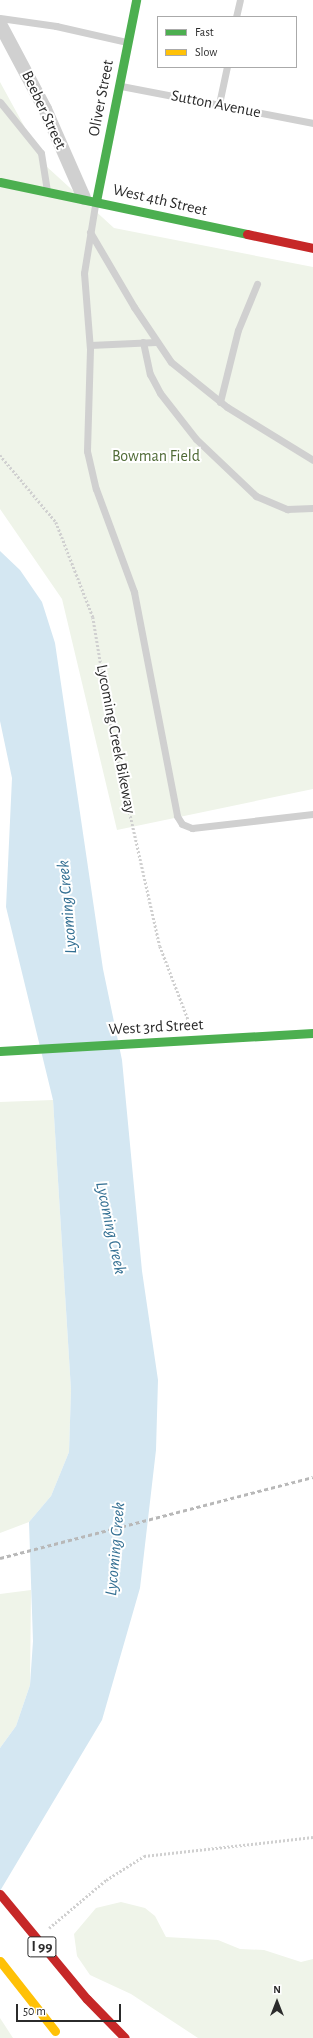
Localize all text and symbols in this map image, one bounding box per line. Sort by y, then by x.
legend [157,16,297,68]
text: Fast [195,26,214,38]
text: Slow [195,46,217,58]
street label: Oliver Street [84,58,118,138]
street label: Beeber Street [17,68,71,152]
street label: Sutton Avenue [170,86,262,122]
street label: West 4th Street [111,180,209,220]
park label: Bowman Field [112,446,200,466]
street label: Lycoming Creek Bikeway [92,663,140,815]
water label: Lycoming Creek [53,859,81,955]
street label: West 3rd Street [108,1015,204,1039]
water label: Lycoming Creek [91,1180,131,1276]
water label: Lycoming Creek [101,1501,129,1597]
road number: I 99 [27,1934,57,1960]
north arrow [257,1982,297,2022]
text: N [273,1984,281,1995]
scale bar [18,1996,123,2022]
text: 50 m [23,2005,46,2017]

